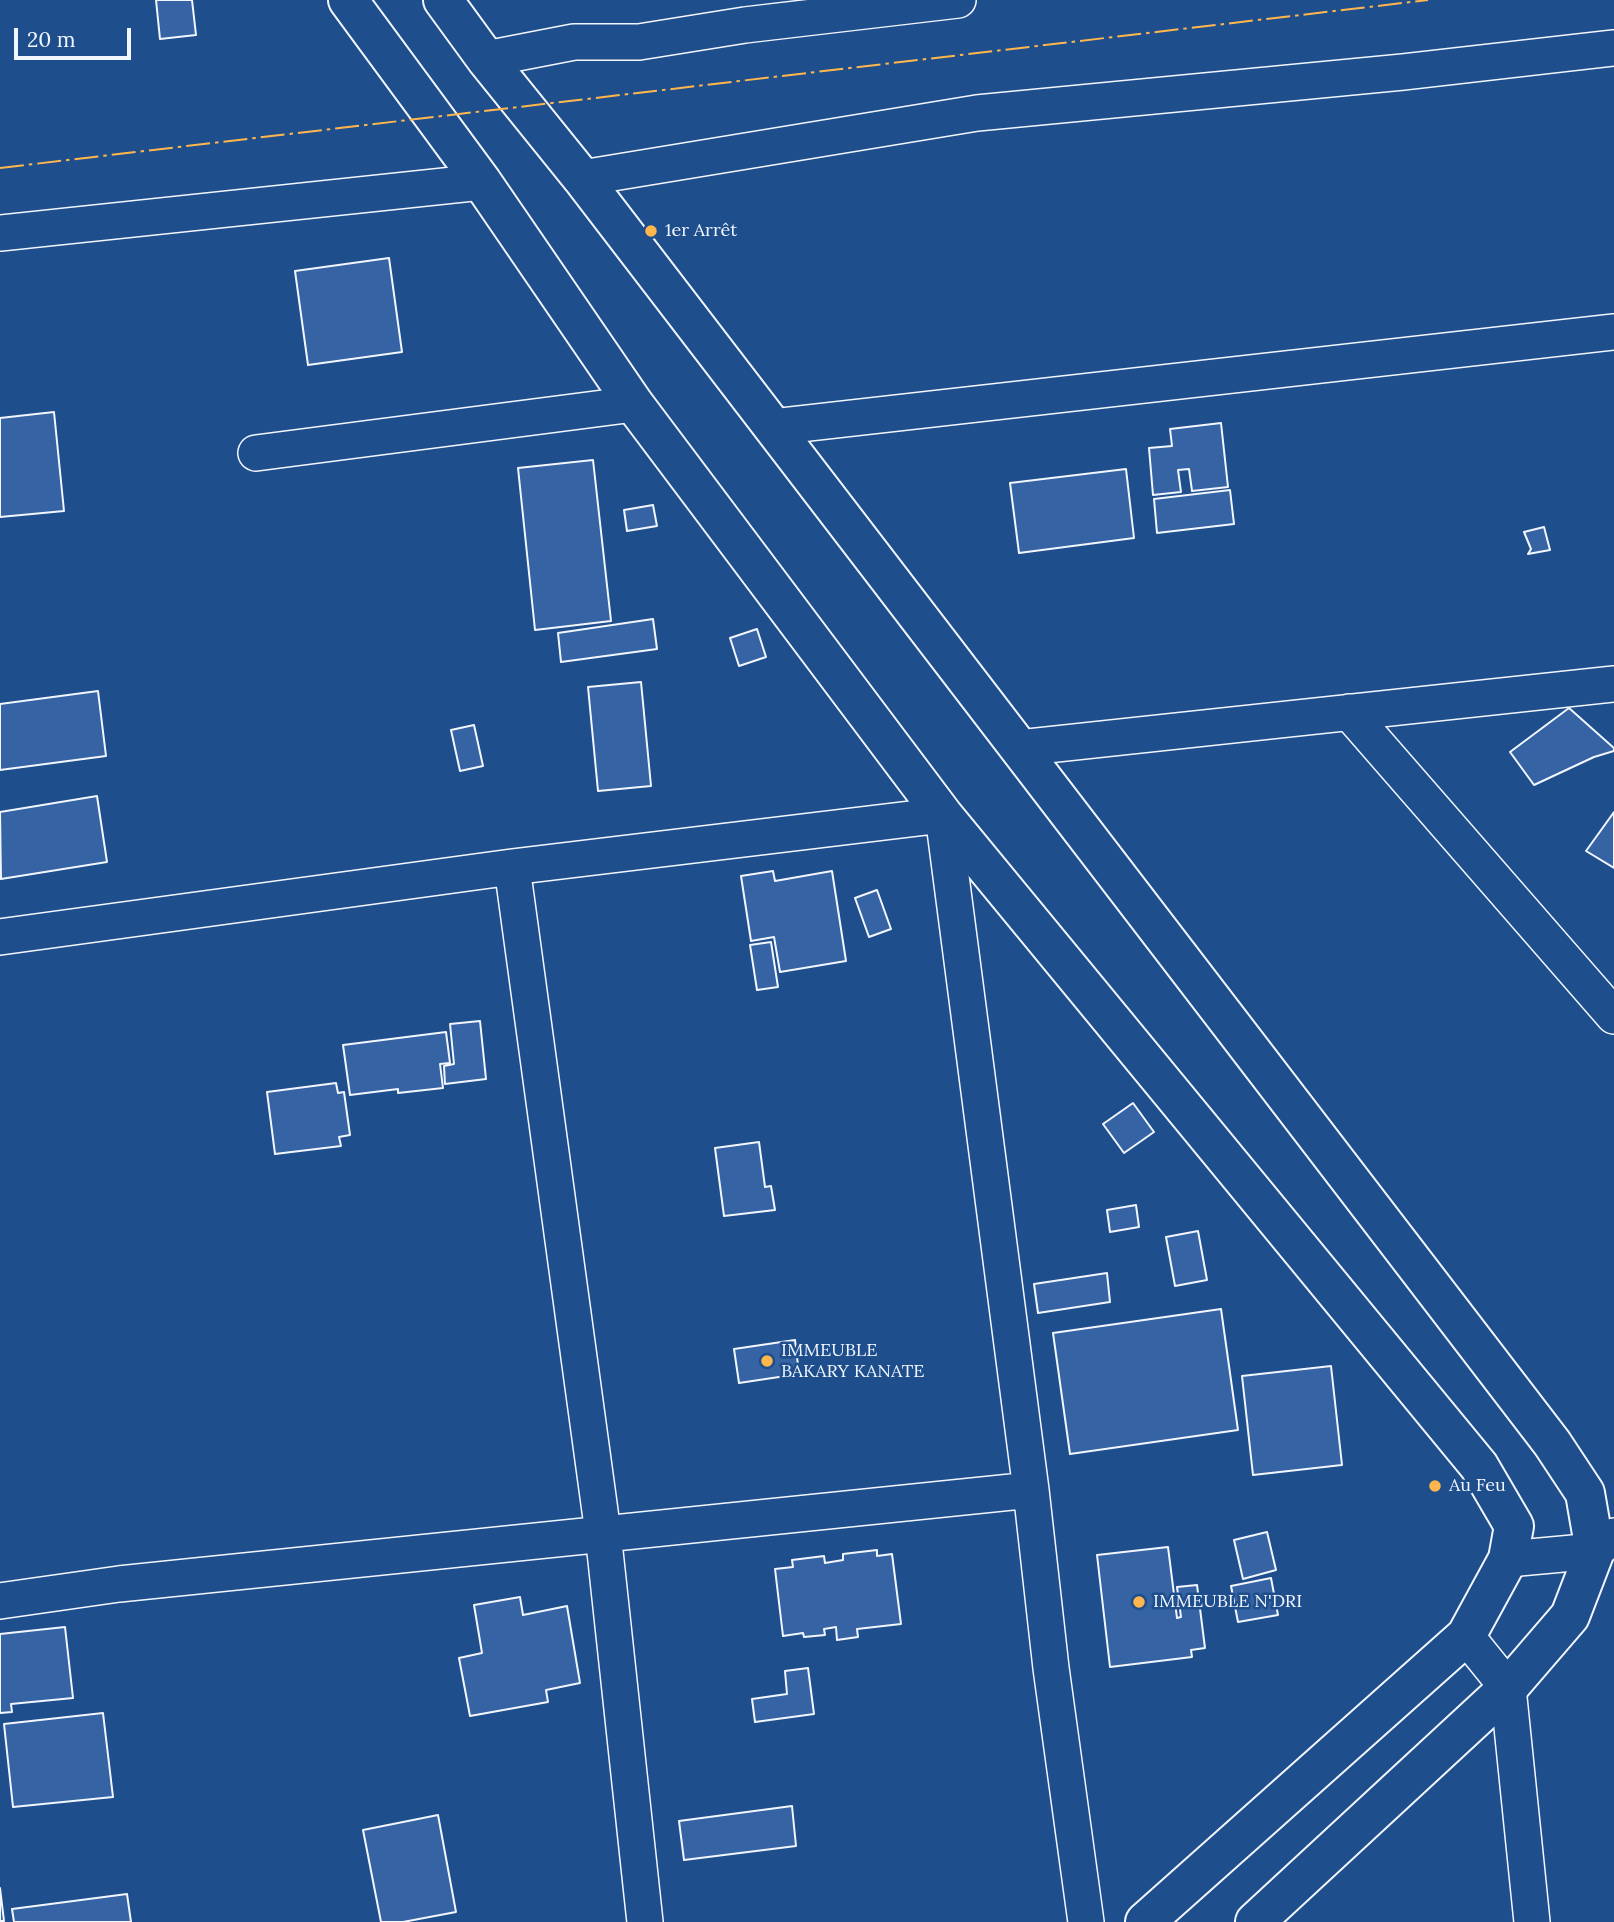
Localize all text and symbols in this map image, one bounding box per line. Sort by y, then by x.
scale bar [18,14,135,58]
text: 20 m [27,26,76,53]
place label: 1er Arrêt [665,220,737,242]
marker: 1er Arrêt [643,223,659,239]
place label: IMMEUBLE BAKARY KANATE [781,1340,925,1382]
marker: IMMEUBLE BAKARY KANATE [759,1353,775,1369]
place label: Au Feu [1449,1475,1506,1497]
marker: Au Feu [1427,1478,1443,1494]
place label: IMMEUBLE N'DRI [1153,1591,1302,1613]
marker: IMMEUBLE N'DRI [1131,1594,1147,1610]

